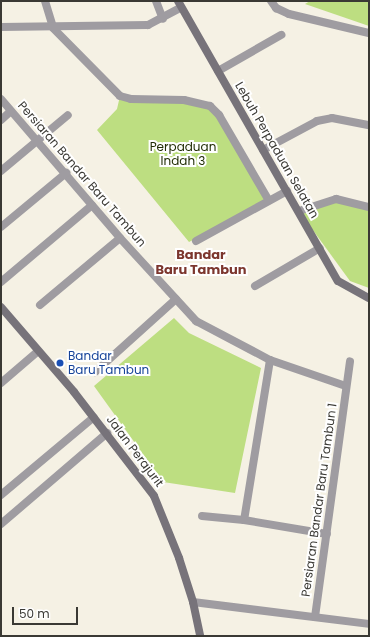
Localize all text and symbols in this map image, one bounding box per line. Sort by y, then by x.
street label: Lebuh Perpaduan Selatan [232,79,322,221]
street label: Persiaran Bandar Baru Tambun [15,98,149,250]
park label: Perpaduan Indah 3 [150,140,216,168]
district label: Bandar Baru Tambun [155,248,247,279]
place label: Bandar Baru Tambun [68,349,149,377]
marker: Bandar Baru Tambun [55,358,65,368]
street label: Persiaran Bandar Baru Tambun 1 [298,402,340,598]
street label: Jalan Perajurit [103,412,167,490]
scale bar [14,599,80,625]
text: 50 m [19,605,50,622]

